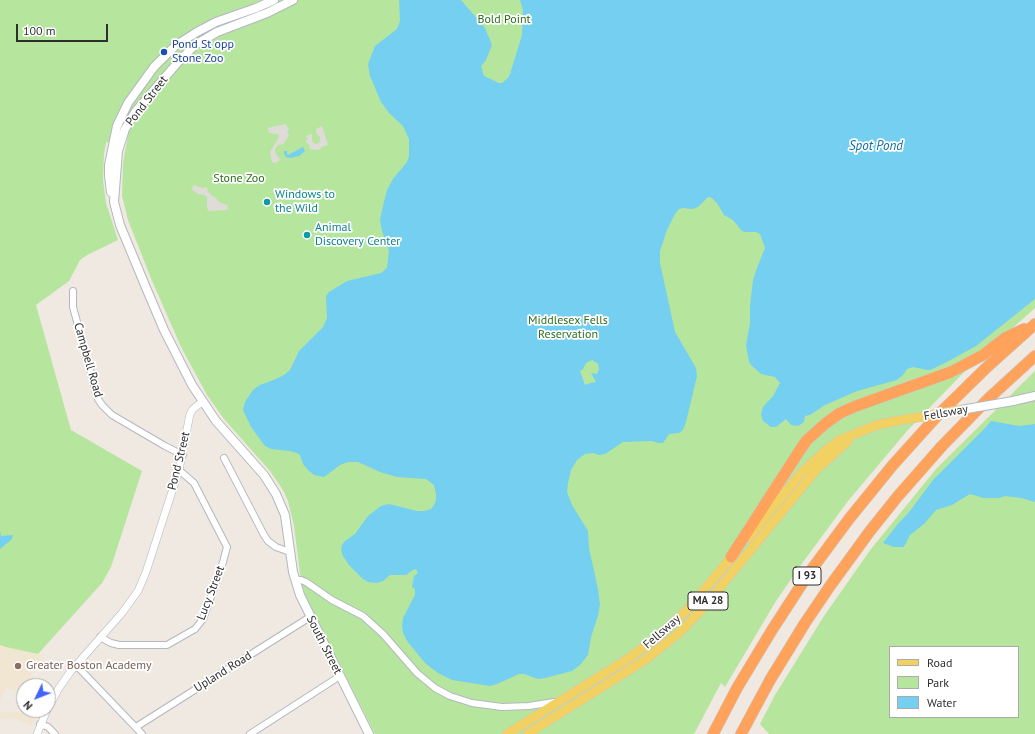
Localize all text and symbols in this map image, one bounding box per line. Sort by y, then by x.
park label: Bold Point [477,13,531,27]
scale bar [18,16,110,42]
text: 100 m [23,23,56,38]
place label: Pond St opp Stone Zoo [172,38,234,66]
marker: Pond St opp Stone Zoo [159,47,169,57]
street label: Pond Street [123,73,171,129]
water label: Spot Pond [849,138,903,154]
park label: Stone Zoo [213,172,265,186]
place label: Windows to the Wild [275,188,335,216]
marker: Windows to the Wild [262,197,272,207]
place label: Animal Discovery Center [315,221,400,249]
marker: Animal Discovery Center [302,230,312,240]
park label: Middlesex Fells Reservation [528,314,608,342]
street label: Campbell Road [70,321,106,399]
street label: Fellsway [923,402,969,424]
street label: Pond Street [165,430,193,492]
street label: Lucy Street [194,564,228,622]
road number: I 93 [793,567,821,585]
road number: MA 28 [688,592,728,610]
street label: Fellsway [640,612,684,652]
street label: South Street [303,613,345,677]
legend [889,646,1019,718]
street label: Upland Road [191,649,255,695]
text: Road [927,655,952,670]
place label: Greater Boston Academy [26,659,152,673]
marker: Greater Boston Academy [13,661,23,671]
text: Park [927,675,949,690]
north arrow [16,678,56,718]
text: Water [927,695,957,710]
text: N [20,698,36,713]

